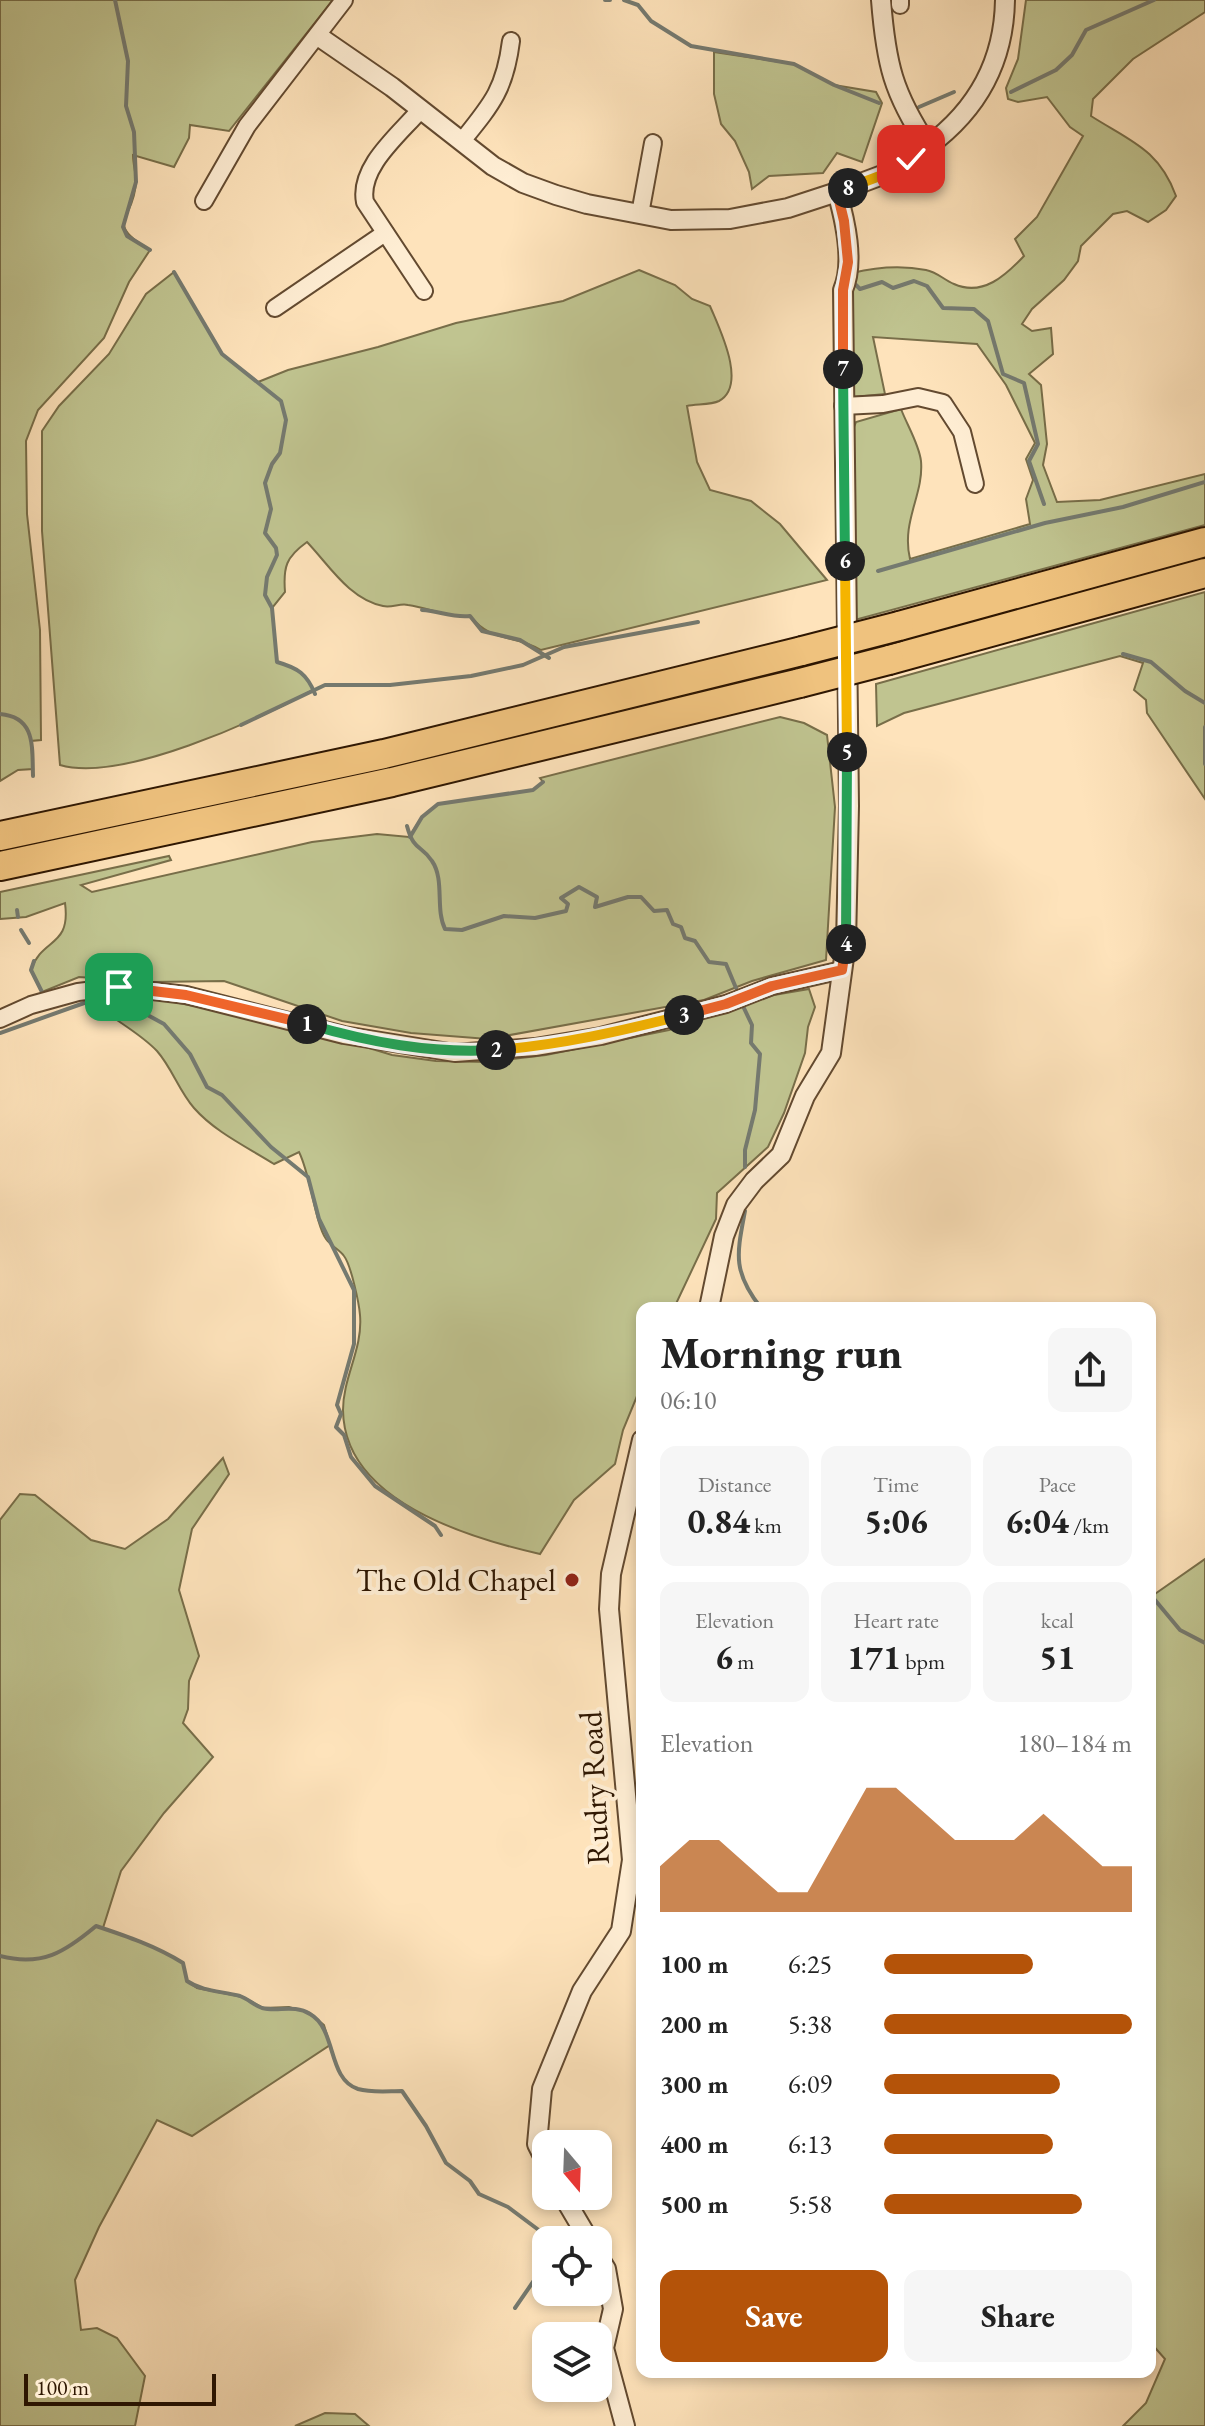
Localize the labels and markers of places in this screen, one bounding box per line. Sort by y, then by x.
pin [877,125,945,193]
pin: 8 [828,168,868,208]
pin: 7 [823,349,863,389]
pin: 6 [825,541,865,581]
pin: 5 [827,732,867,772]
pin: 4 [826,924,866,964]
pin [85,953,153,1021]
pin: 3 [664,995,704,1035]
pin: 1 [287,1004,327,1044]
pin: 2 [476,1030,516,1070]
place label: The Old Chapel [356,1559,556,1601]
marker: The Old Chapel [563,1571,581,1589]

